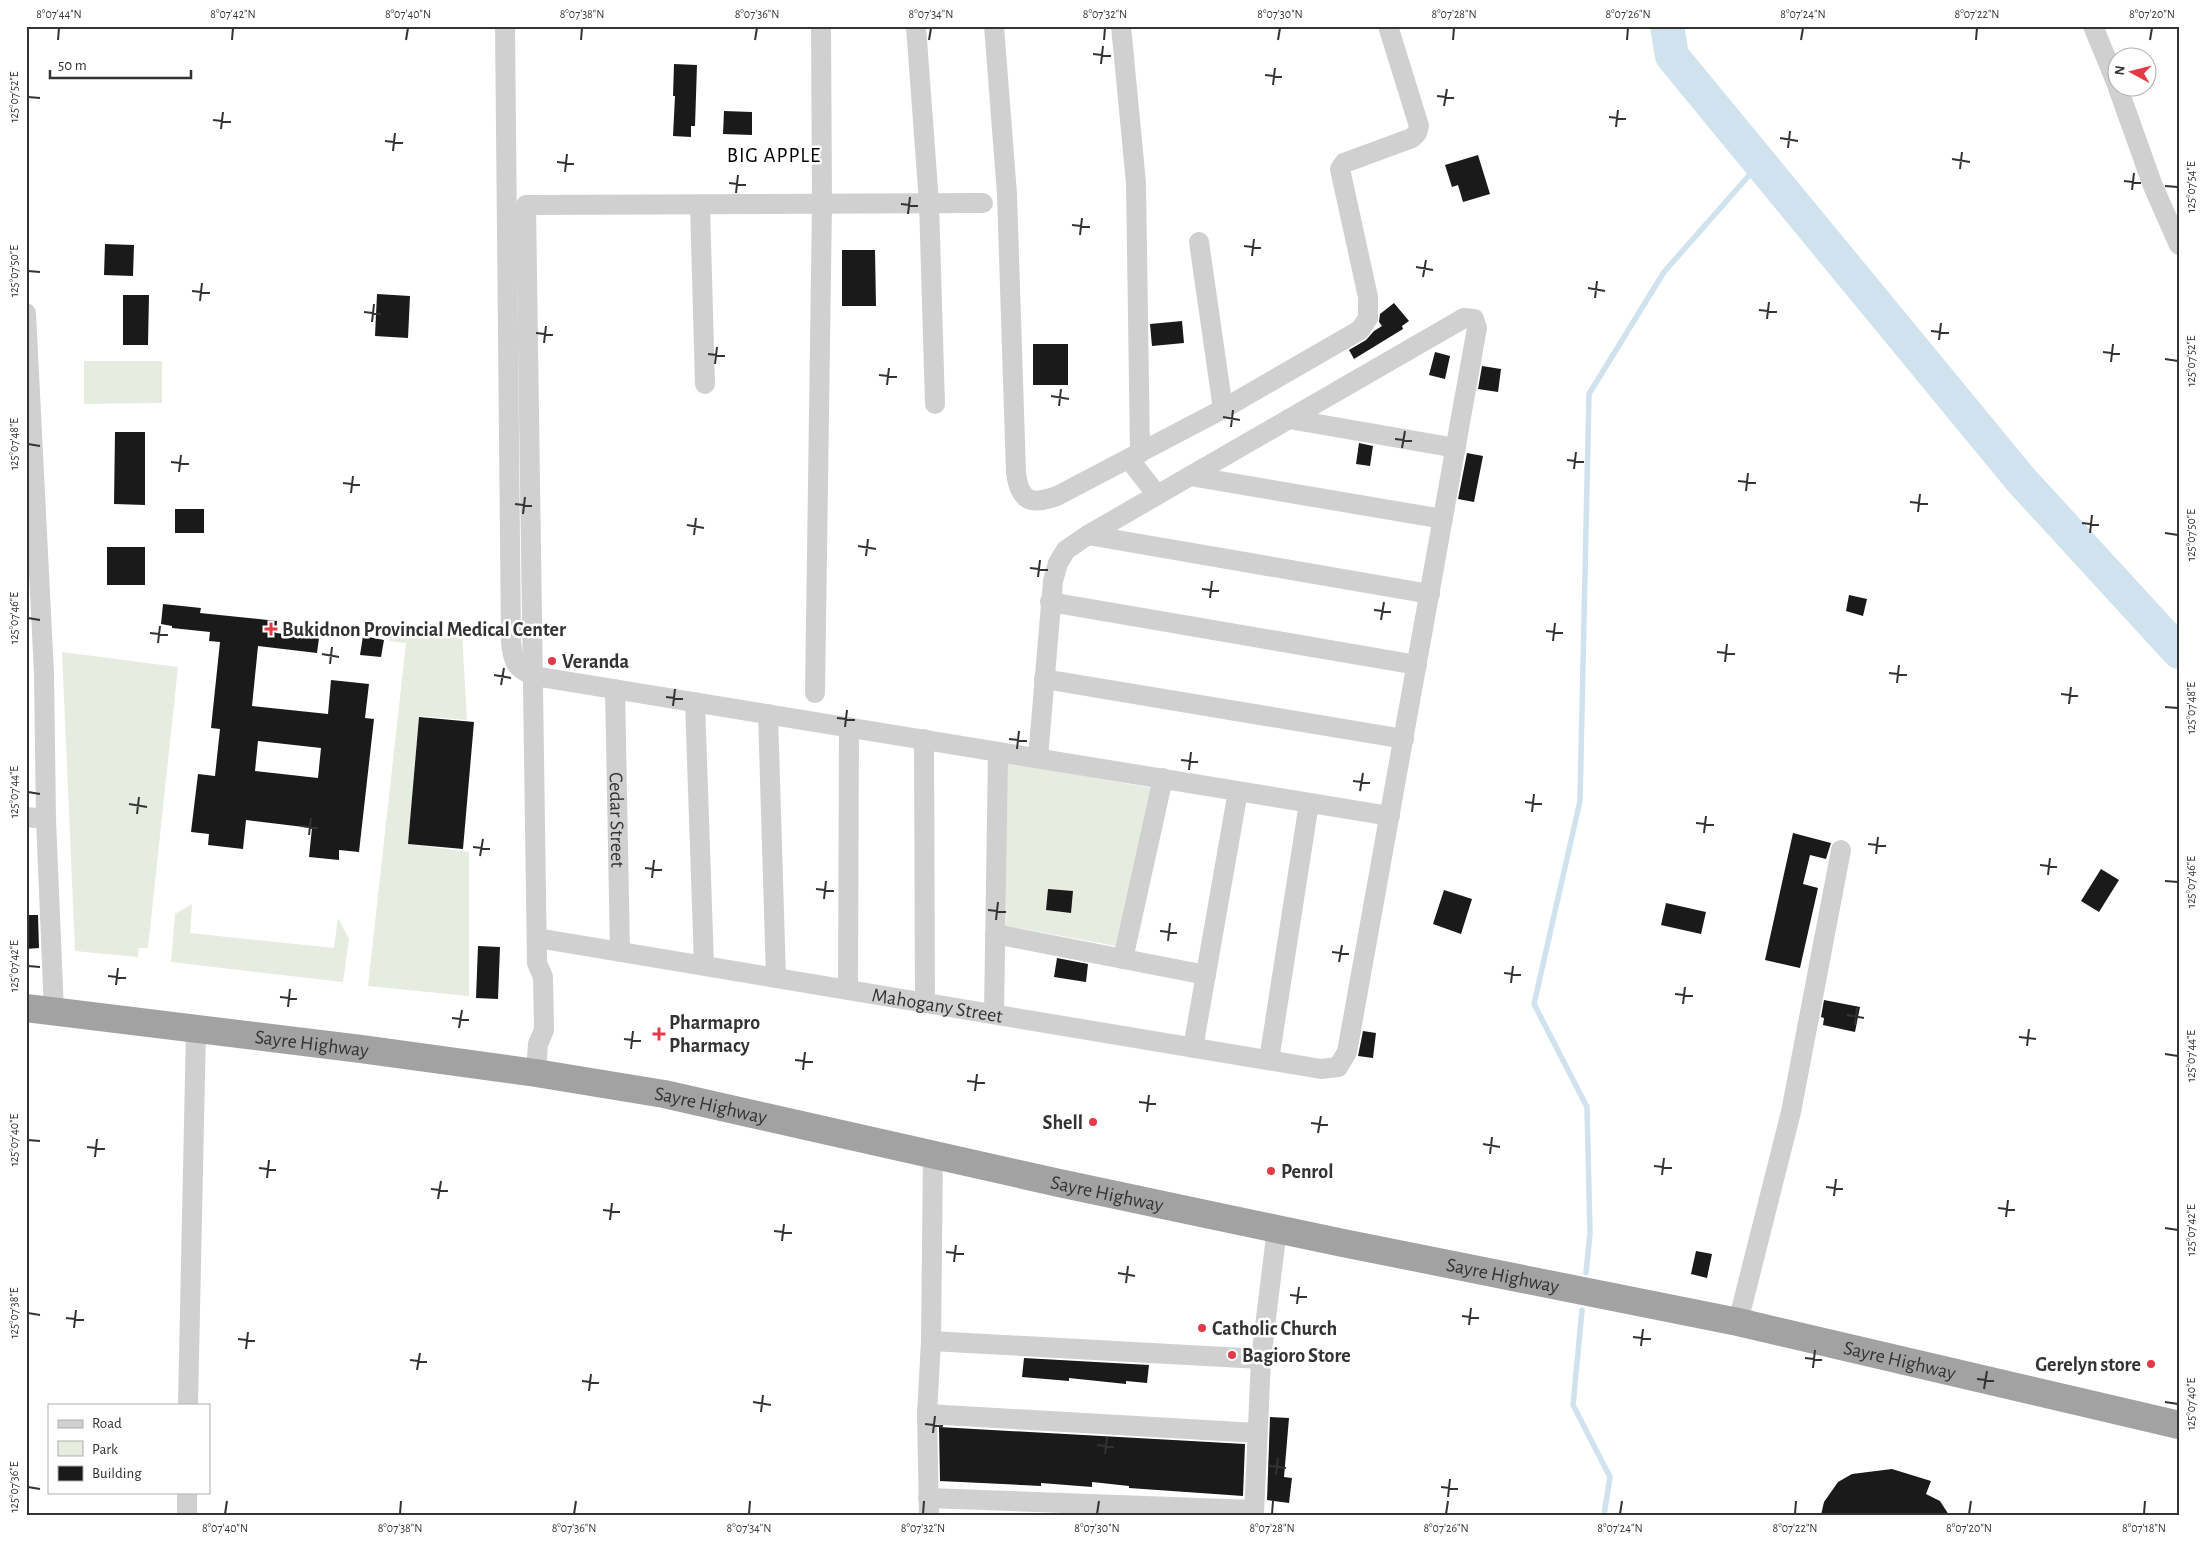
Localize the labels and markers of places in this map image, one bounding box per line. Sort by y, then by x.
place label: Bukidnon Provincial Medical Center [282,620,566,640]
marker: Bukidnon Provincial Medical Center [264,622,278,636]
place label: Veranda [562,652,630,672]
marker: Veranda [546,655,558,667]
place label: Pharmapro Pharmacy [669,1013,760,1056]
marker: Pharmapro Pharmacy [653,1028,665,1040]
place label: Shell [1043,1113,1083,1133]
marker: Shell [1087,1116,1099,1128]
place label: Penrol [1281,1162,1333,1182]
marker: Penrol [1265,1165,1277,1177]
place label: Catholic Church [1212,1319,1337,1339]
marker: Catholic Church [1196,1322,1208,1334]
place label: Bagioro Store [1242,1346,1351,1366]
marker: Bagioro Store [1226,1349,1238,1361]
place label: Gerelyn store [2035,1355,2141,1375]
marker: Gerelyn store [2145,1358,2157,1370]

